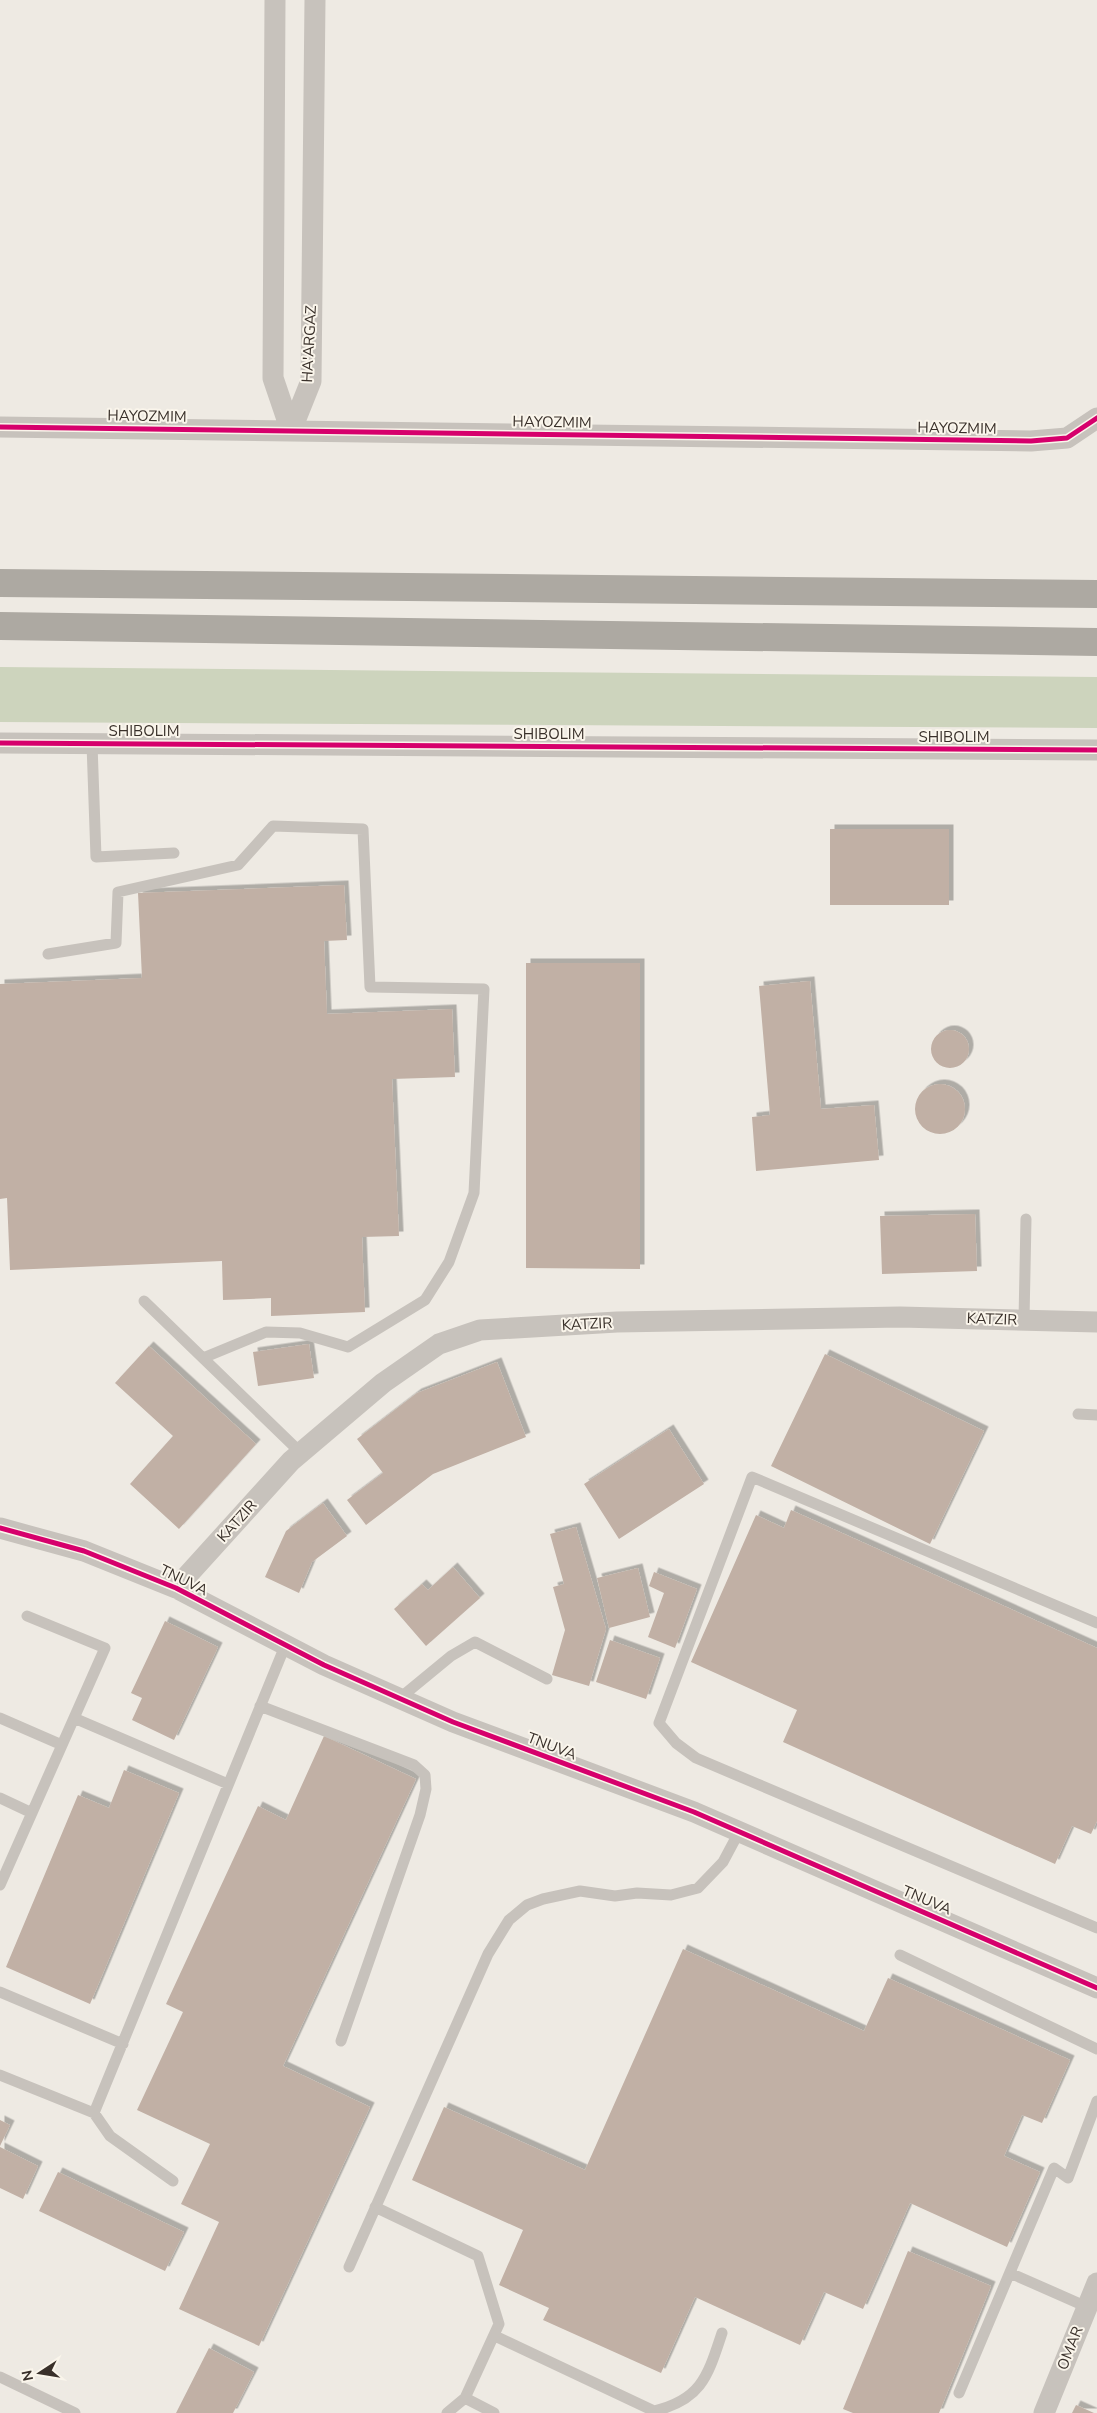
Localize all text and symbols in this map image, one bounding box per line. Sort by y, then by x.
street label: HA'ARGAZ [297,305,321,383]
street label: HAYOZMIM [107,405,187,427]
street label: HAYOZMIM [512,411,592,433]
street label: HAYOZMIM [917,417,997,439]
street label: SHIBOLIM [109,721,179,741]
street label: SHIBOLIM [514,724,584,744]
street label: SHIBOLIM [919,727,989,747]
street label: KATZIR [966,1308,1018,1330]
street label: KATZIR [561,1313,613,1335]
street label: KATZIR [213,1496,261,1546]
street label: TNUVA [156,1560,212,1600]
street label: TNUVA [524,1727,580,1765]
street label: TNUVA [899,1881,955,1919]
street label: OMAR [1052,2323,1088,2373]
north arrow [15,2348,65,2398]
text: N [17,2368,38,2383]

